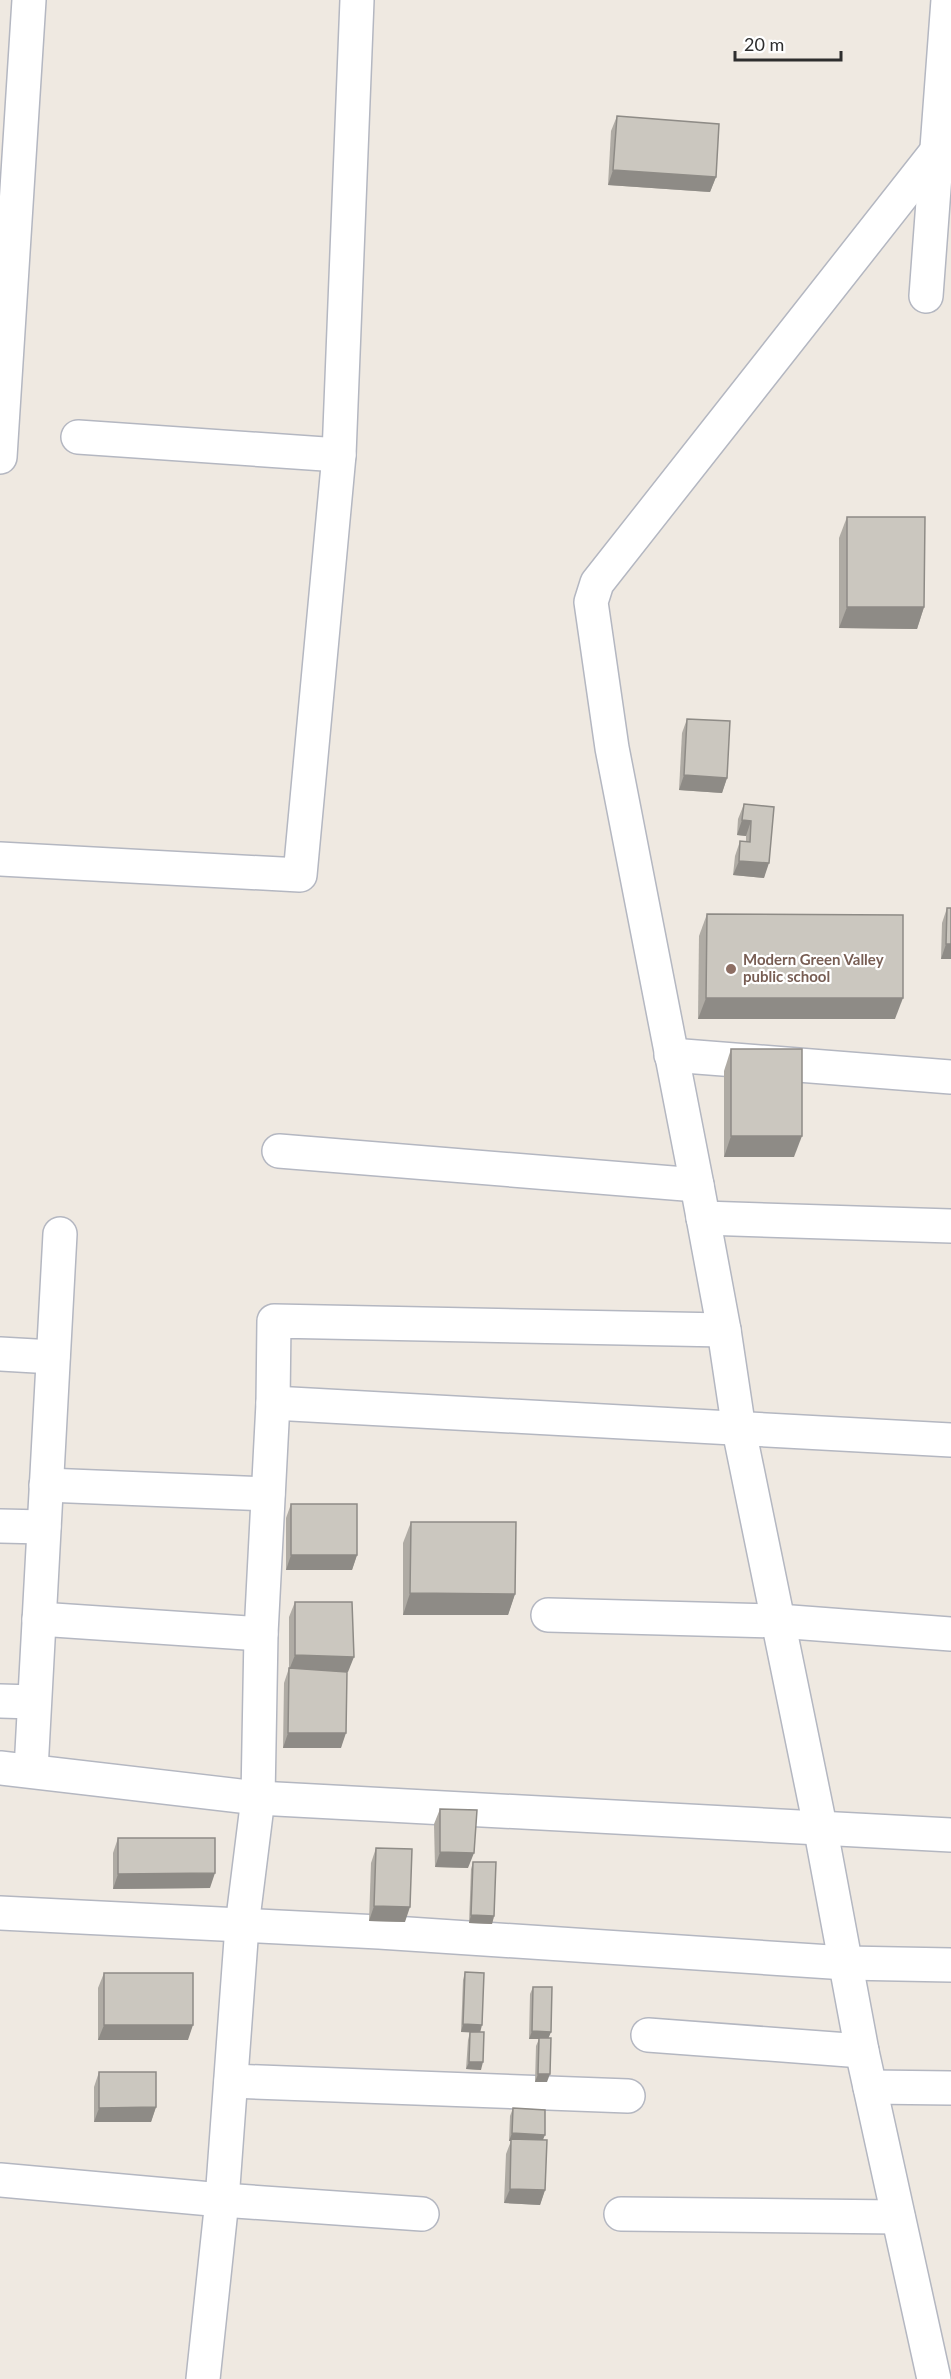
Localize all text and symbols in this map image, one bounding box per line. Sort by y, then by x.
scale bar [735,24,842,62]
text: 20 m [744,33,784,55]
place label: Modern Green Valley public school [743,950,884,985]
marker: Modern Green Valley public school [724,962,738,976]

